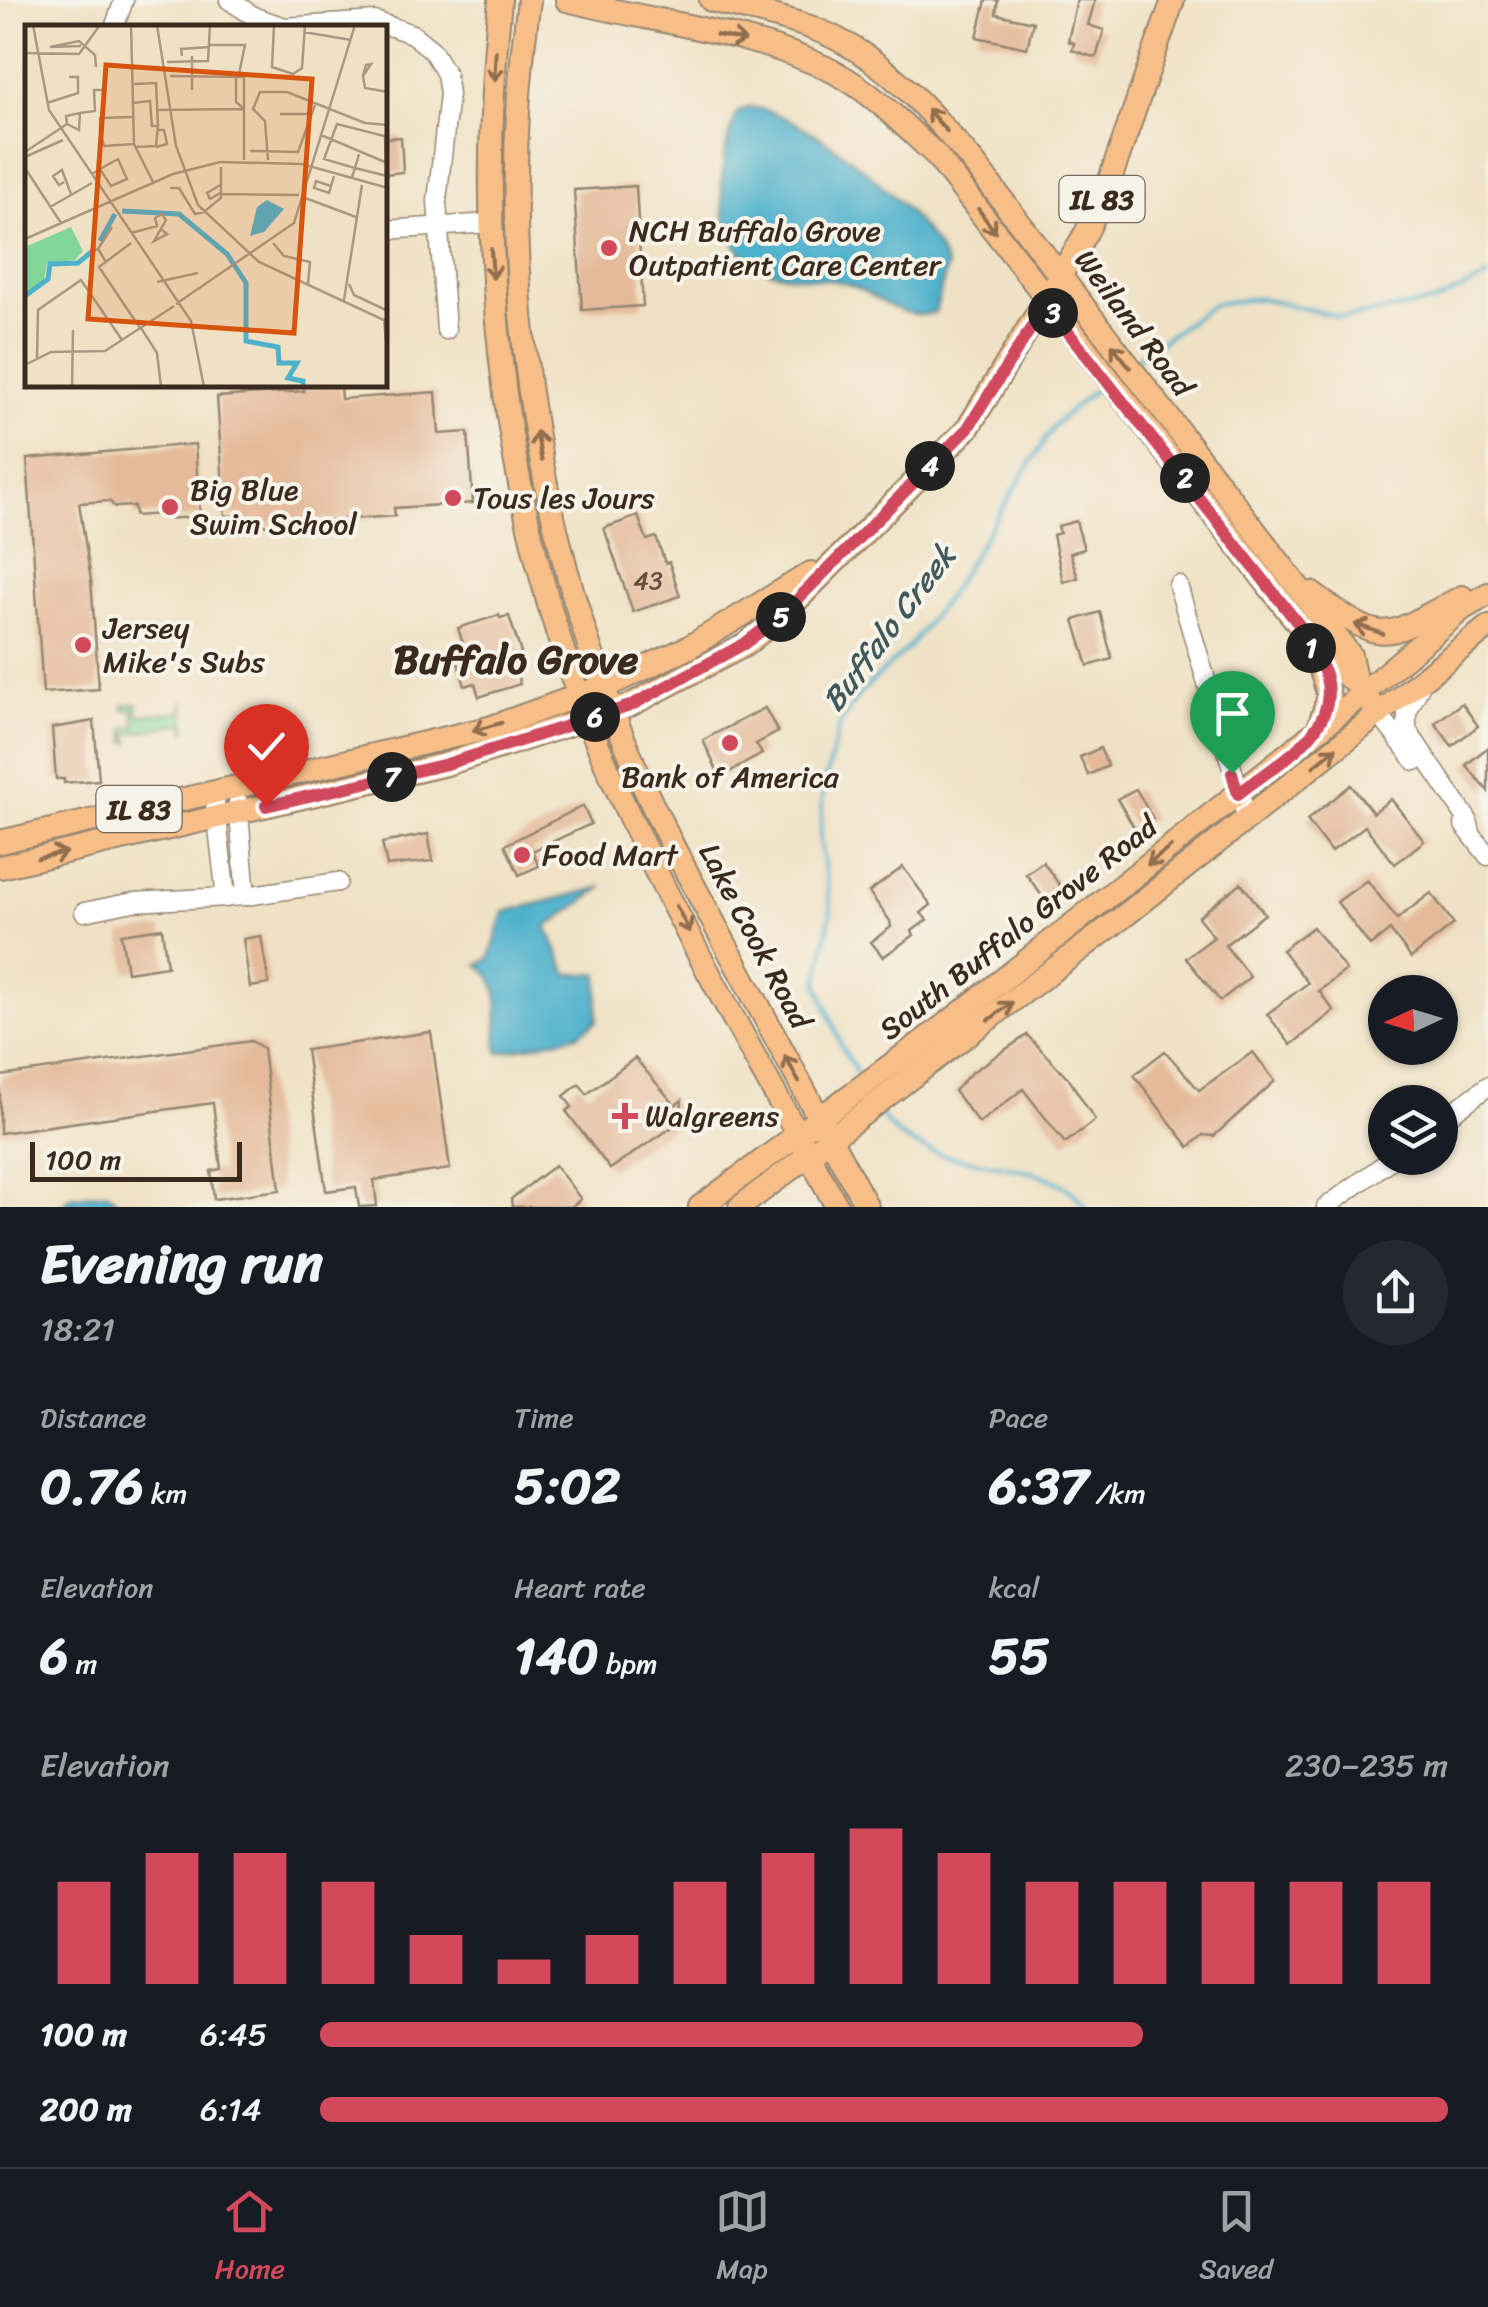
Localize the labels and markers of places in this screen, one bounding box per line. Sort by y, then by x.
place label: NCH Buffalo Grove Outpatient Care Center [629,204,943,292]
marker: NCH Buffalo Grove Outpatient Care Center [598,237,620,259]
pin: 3 [1028,288,1078,338]
pin: 4 [905,441,955,491]
pin: 2 [1160,453,1210,503]
place label: Big Blue Swim School [190,463,358,551]
place label: Tous les Jours [473,471,655,525]
marker: Tous les Jours [442,487,464,509]
marker: Big Blue Swim School [159,496,181,518]
pin: 5 [756,592,806,642]
place label: Jersey Mike's Subs [102,601,265,689]
pin: 1 [1286,623,1336,673]
marker: Jersey Mike's Subs [72,634,94,656]
pin [1190,671,1275,774]
pin: 6 [570,692,620,742]
pin [224,704,309,807]
marker: Bank of America [719,732,741,754]
place label: Bank of America [621,750,840,804]
pin: 7 [367,752,417,802]
place label: Food Mart [542,828,679,882]
marker: Food Mart [511,844,533,866]
place label: Walgreens [645,1089,779,1143]
marker: Walgreens [614,1105,636,1127]

